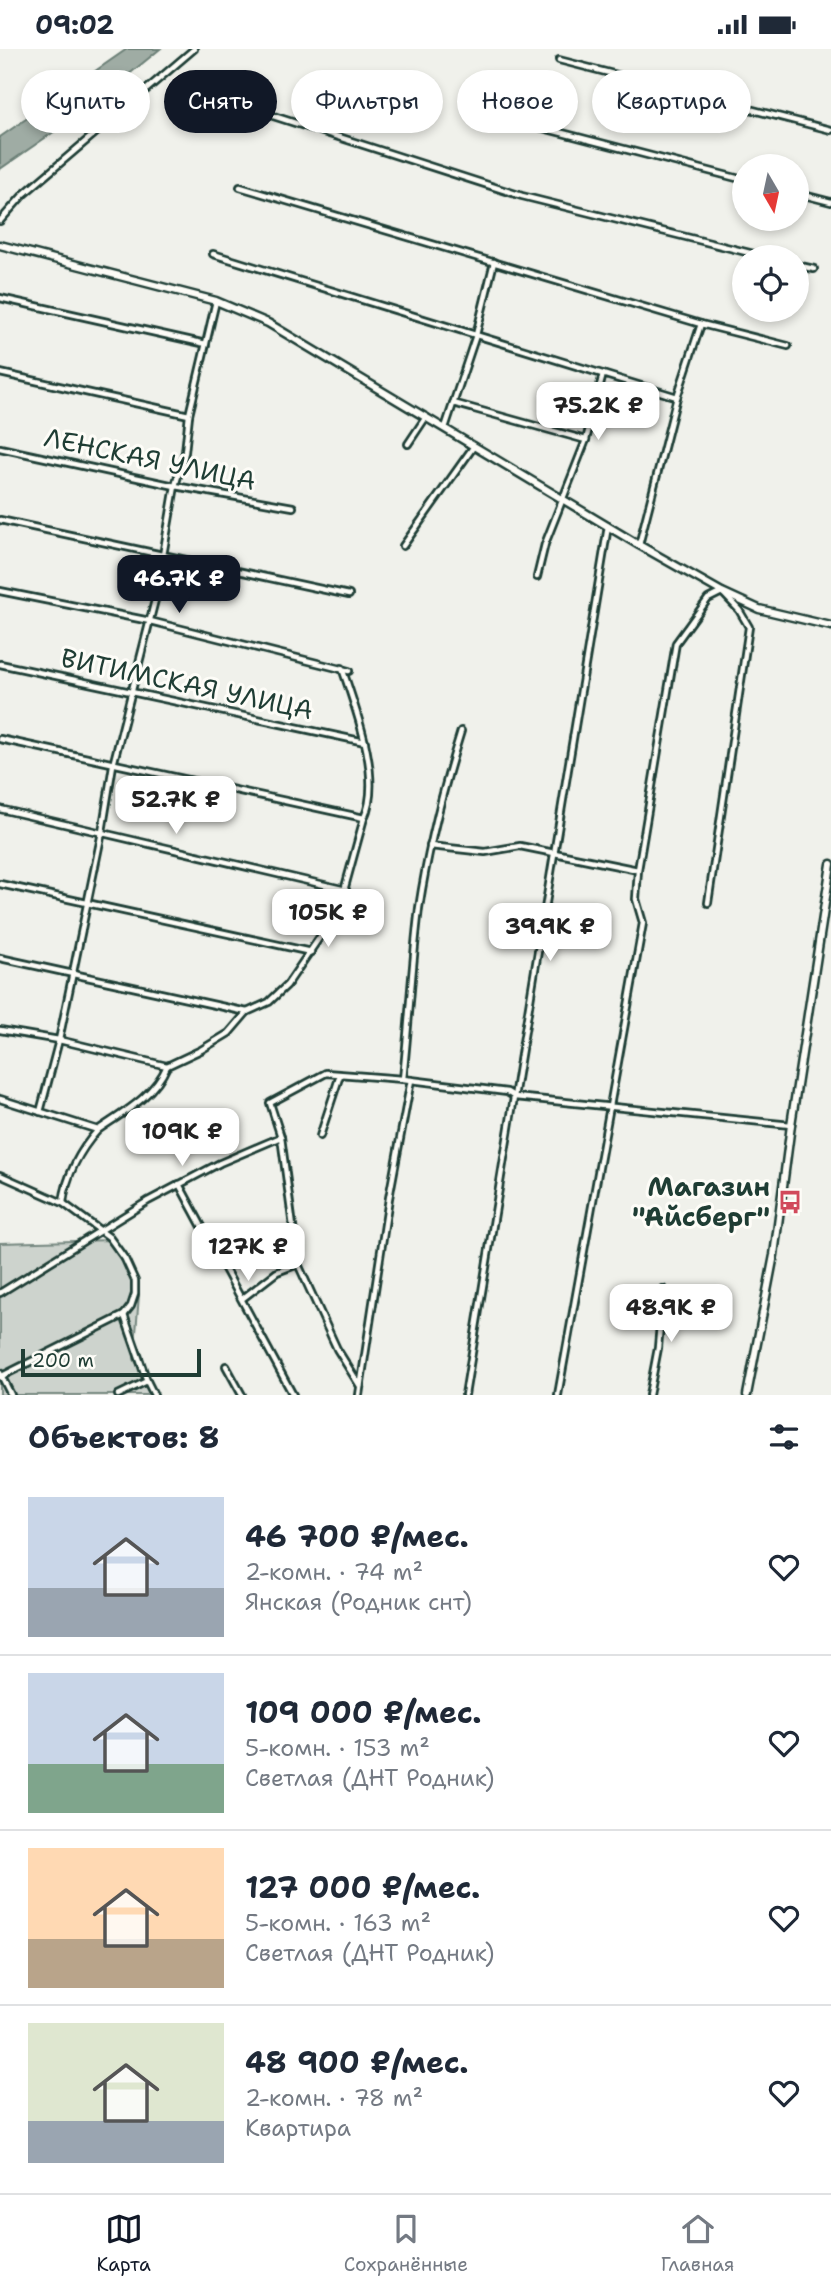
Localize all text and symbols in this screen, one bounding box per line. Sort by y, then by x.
text: 09:02 [35,7,114,42]
chip: Купить [21,70,150,133]
chip: Снять [164,70,277,133]
chip: Фильтры [291,70,443,133]
chip: Новое [457,70,578,133]
chip: Квартира [592,70,751,133]
north arrow [732,154,808,231]
map controls [732,154,809,322]
button: locate [732,245,809,322]
pin: 75.2K ₽ [533,383,663,442]
text: 75.2K ₽ [552,390,644,420]
street label: ЛЕНСКАЯ УЛИЦА [41,419,259,498]
pin: 46.7K ₽ [114,555,244,615]
text: 46.7K ₽ [133,563,225,593]
street label: ВИТИМСКАЯ УЛИЦА [58,640,316,727]
pin: 52.7K ₽ [111,777,241,836]
text: 52.7K ₽ [131,784,221,814]
pin: 105K ₽ [271,890,385,949]
text: 105K ₽ [288,897,368,927]
pin: 39.9K ₽ [485,904,615,963]
text: 39.9K ₽ [505,911,595,941]
pin: 109K ₽ [125,1109,239,1168]
text: 109K ₽ [141,1116,223,1146]
place label: Магазин "Айсберг" [632,1169,770,1234]
bus stop icon: Магазин "Айсберг" [776,1188,804,1216]
pin: 127K ₽ [191,1223,305,1283]
text: 127K ₽ [208,1231,288,1261]
pin: 48.9K ₽ [606,1285,736,1344]
text: 48.9K ₽ [626,1292,716,1322]
scale bar [21,1346,201,1378]
text: 200 m [32,1348,94,1373]
text: Объектов: 8 [28,1417,220,1458]
icon: filters [765,1418,803,1456]
text: 46 700 ₽/мес. [245,1516,469,1557]
icon: home [84,1525,168,1609]
icon: heart [765,1548,803,1586]
text: 2-комн. · 74 m² [245,1557,423,1587]
text: Янская (Родник снт) [245,1587,472,1617]
text: 109 000 ₽/мес. [245,1692,482,1733]
icon: home [84,1701,168,1785]
icon: heart [765,1724,803,1762]
text: 5-комн. · 153 m² [245,1733,430,1763]
text: Светлая (ДНТ Родник) [245,1763,495,1793]
text: 127 000 ₽/мес. [245,1867,480,1908]
icon: home [84,1876,168,1960]
icon: heart [765,1899,803,1937]
text: 5-комн. · 163 m² [245,1908,431,1938]
text: Светлая (ДНТ Родник) [245,1938,495,1968]
text: 48 900 ₽/мес. [245,2042,469,2083]
icon: home [84,2051,168,2135]
icon: heart [765,2074,803,2112]
text: 2-комн. · 78 m² [245,2083,423,2113]
text: Квартира [245,2113,351,2143]
tab: Карта [96,2210,151,2277]
tab: Сохранённые [344,2210,468,2277]
tab: Главная [661,2210,735,2277]

